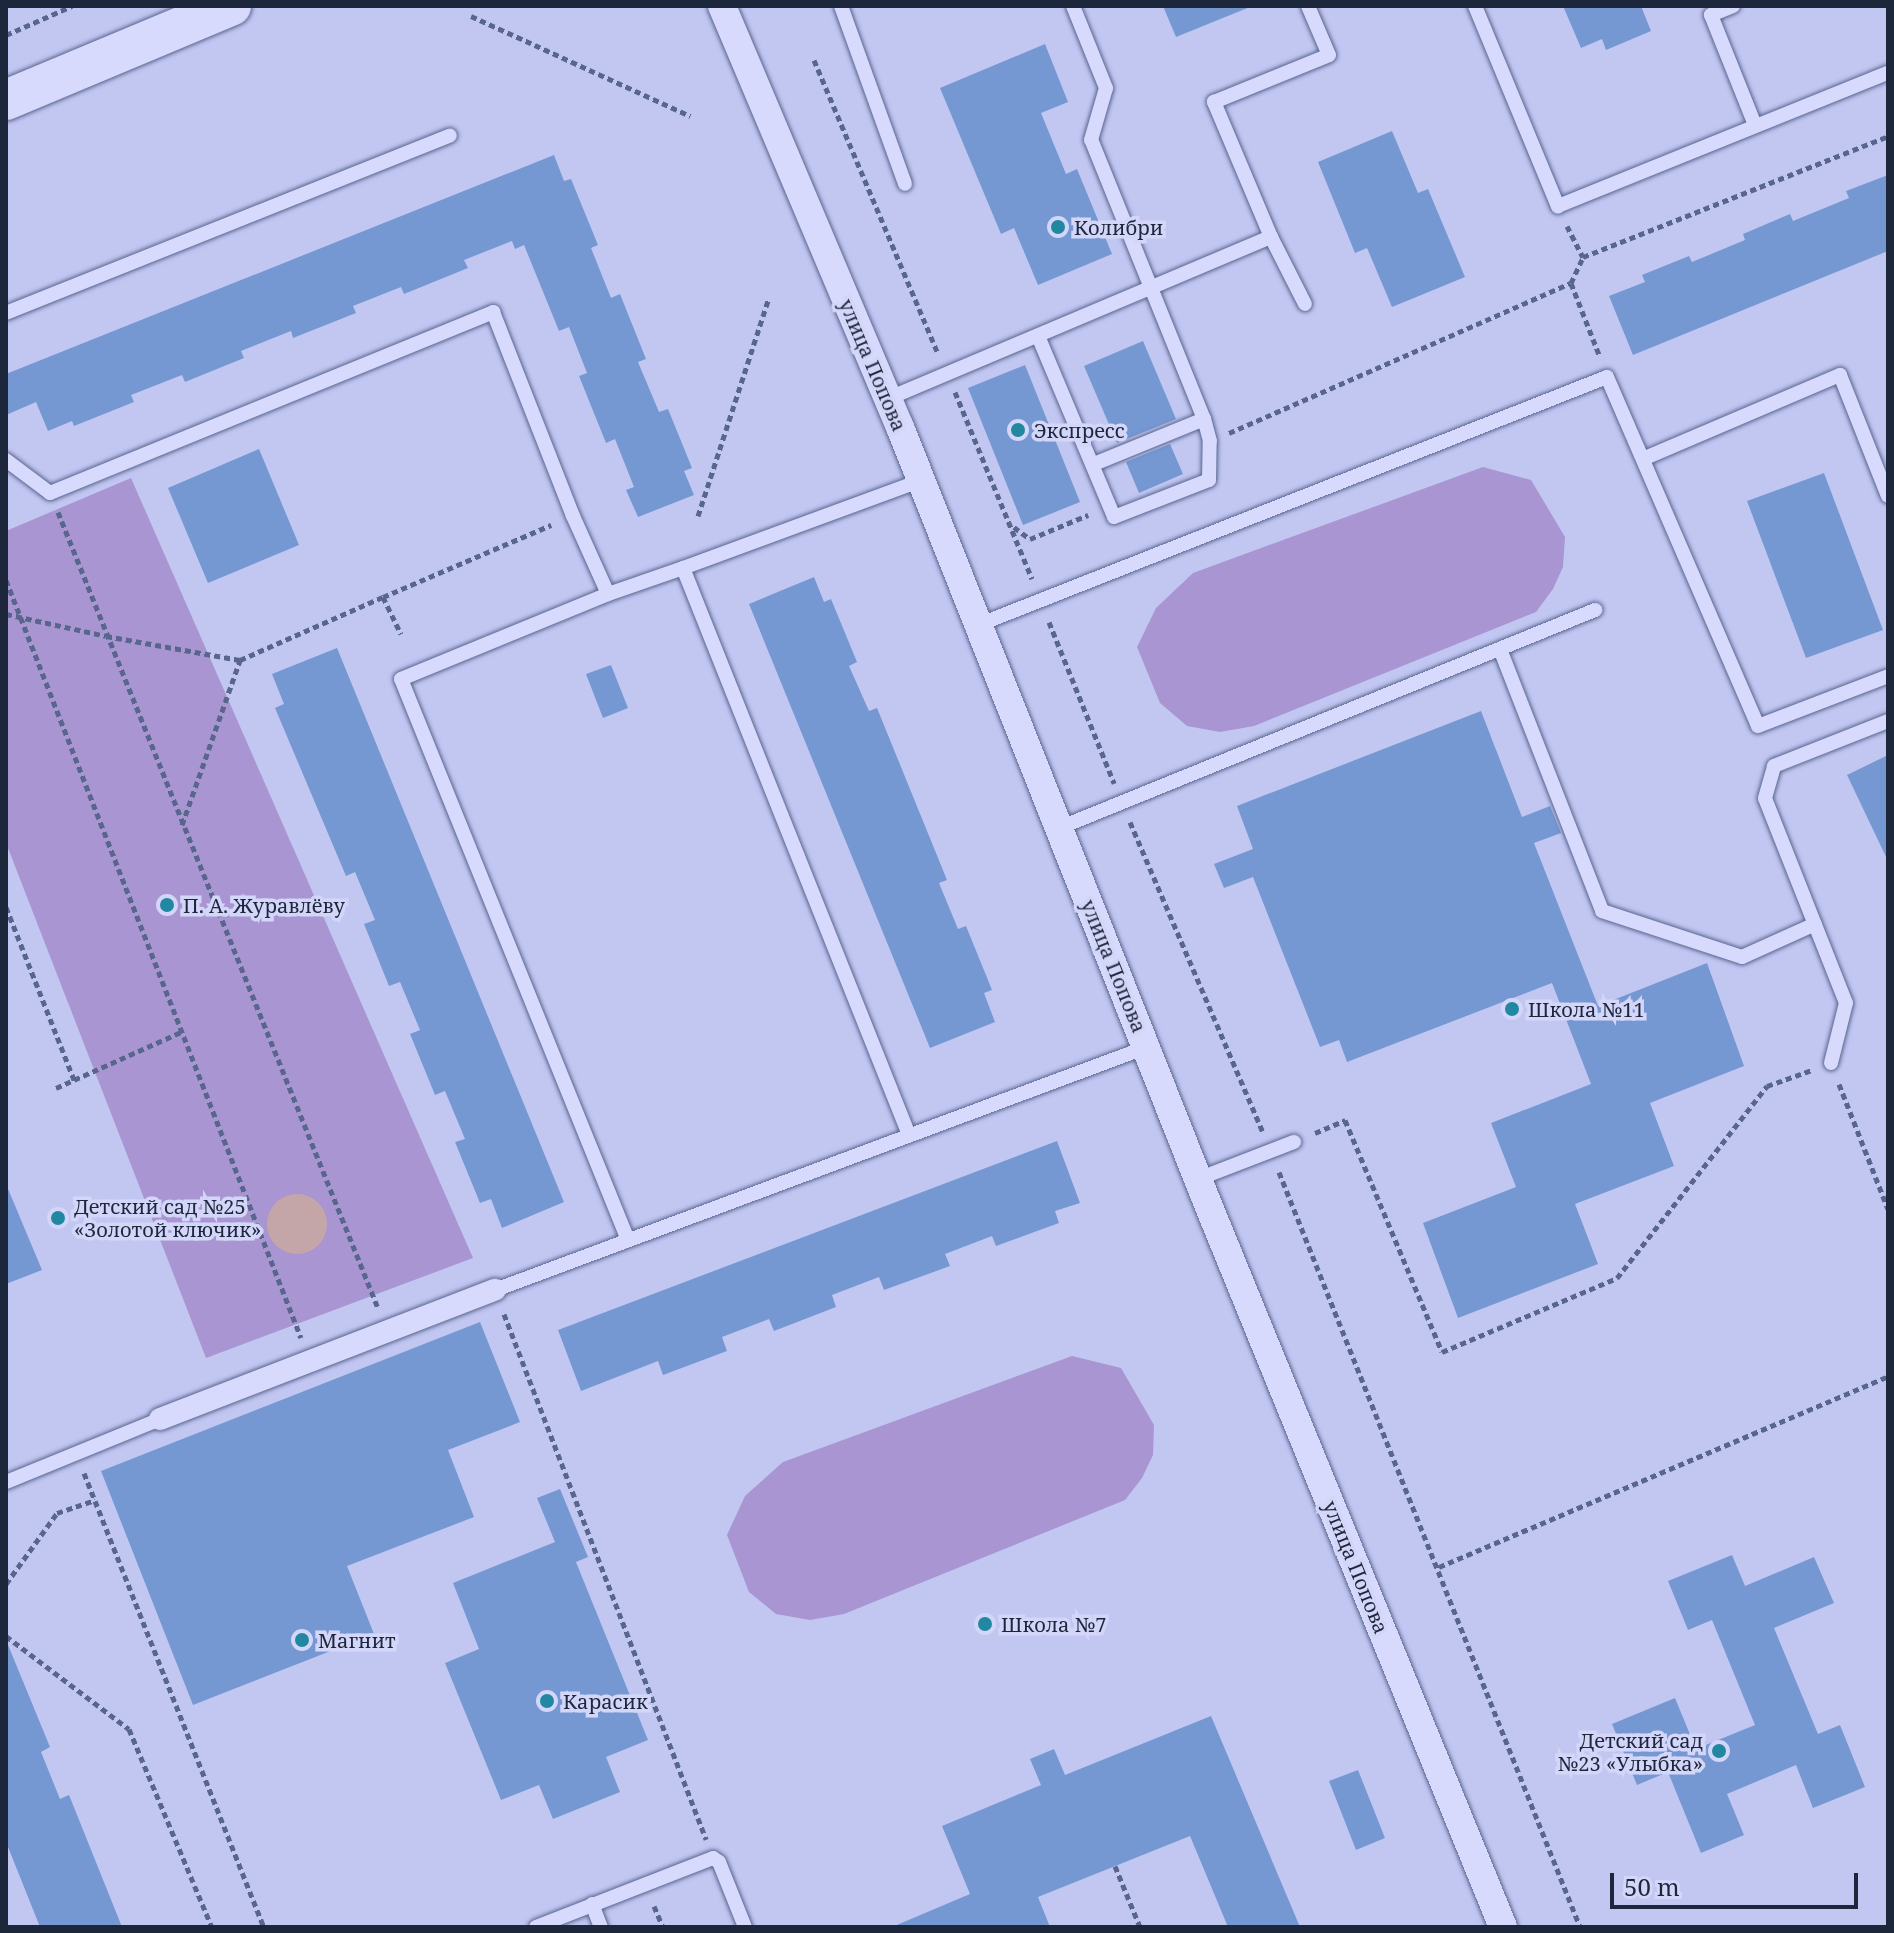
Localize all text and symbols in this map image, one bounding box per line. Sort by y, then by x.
place label: Колибри [1074,215,1163,239]
marker: Колибри [1049,218,1067,236]
street label: улица Попова [834,295,912,435]
place label: Экспресс [1034,418,1125,442]
marker: Экспресс [1009,421,1027,439]
place label: П. А. Журавлёву [183,893,345,917]
marker: П. А. Журавлёву [158,896,176,914]
street label: улица Попова [1076,896,1152,1036]
place label: Школа №11 [1528,997,1645,1021]
marker: Школа №11 [1503,1000,1521,1018]
place label: Детский сад №25 «Золотой ключик» [74,1194,261,1241]
marker: Детский сад №25 «Золотой ключик» [49,1209,67,1227]
street label: улица Попова [1318,1497,1394,1637]
place label: Школа №7 [1001,1612,1106,1636]
marker: Школа №7 [976,1615,994,1633]
place label: Магнит [318,1628,395,1652]
marker: Магнит [293,1631,311,1649]
place label: Карасик [563,1689,648,1713]
marker: Карасик [538,1692,556,1710]
place label: Детский сад №23 «Улыбка» [1558,1728,1703,1775]
marker: Детский сад №23 «Улыбка» [1710,1742,1728,1760]
scale bar [1614,1857,1862,1907]
text: 50 m [1624,1870,1680,1903]

